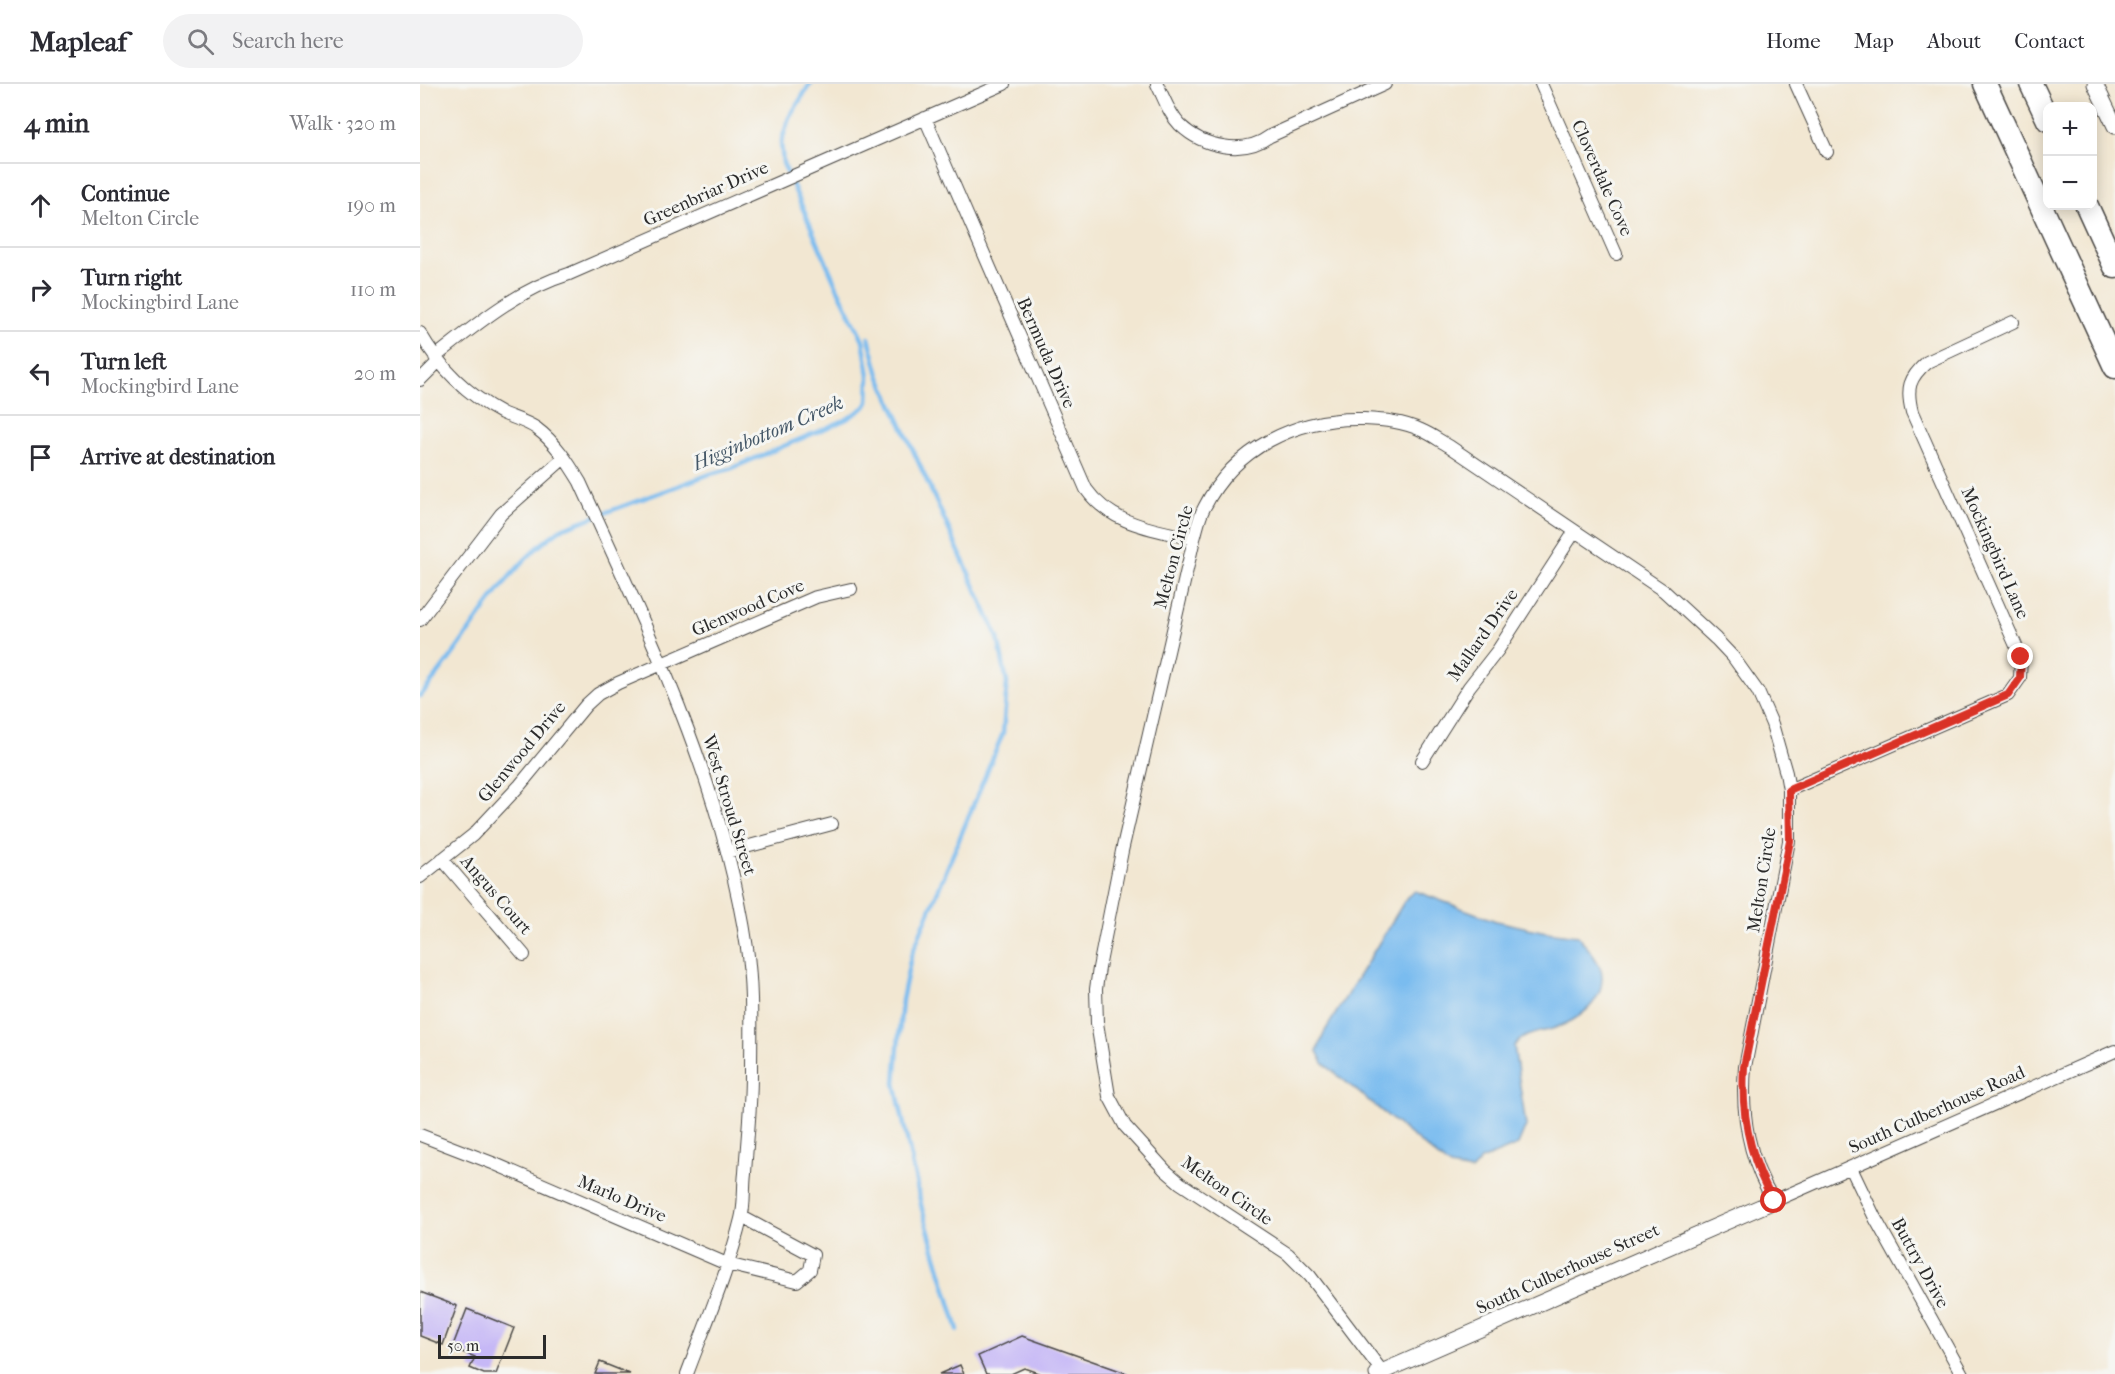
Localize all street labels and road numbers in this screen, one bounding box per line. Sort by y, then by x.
street label: Cloverdale Cove [1567,117,1637,239]
street label: Greenbriar Drive [640,157,772,231]
street label: Bermuda Drive [1012,294,1080,412]
street label: Mockingbird Lane [1957,484,2034,622]
street label: Melton Circle [1150,503,1198,611]
street label: Glenwood Cove [689,575,807,641]
street label: Mallard Drive [1443,585,1523,685]
street label: Glenwood Drive [474,697,570,807]
street label: West Stroud Street [697,731,761,878]
street label: Melton Circle [1743,826,1781,934]
street label: Angus Court [455,850,537,939]
street label: South Culberhouse Road [1846,1062,2028,1158]
street label: Melton Circle [1177,1152,1277,1230]
street label: Marlo Drive [575,1171,670,1227]
street label: Buttry Drive [1887,1214,1953,1312]
street label: South Culberhouse Street [1473,1219,1663,1319]

